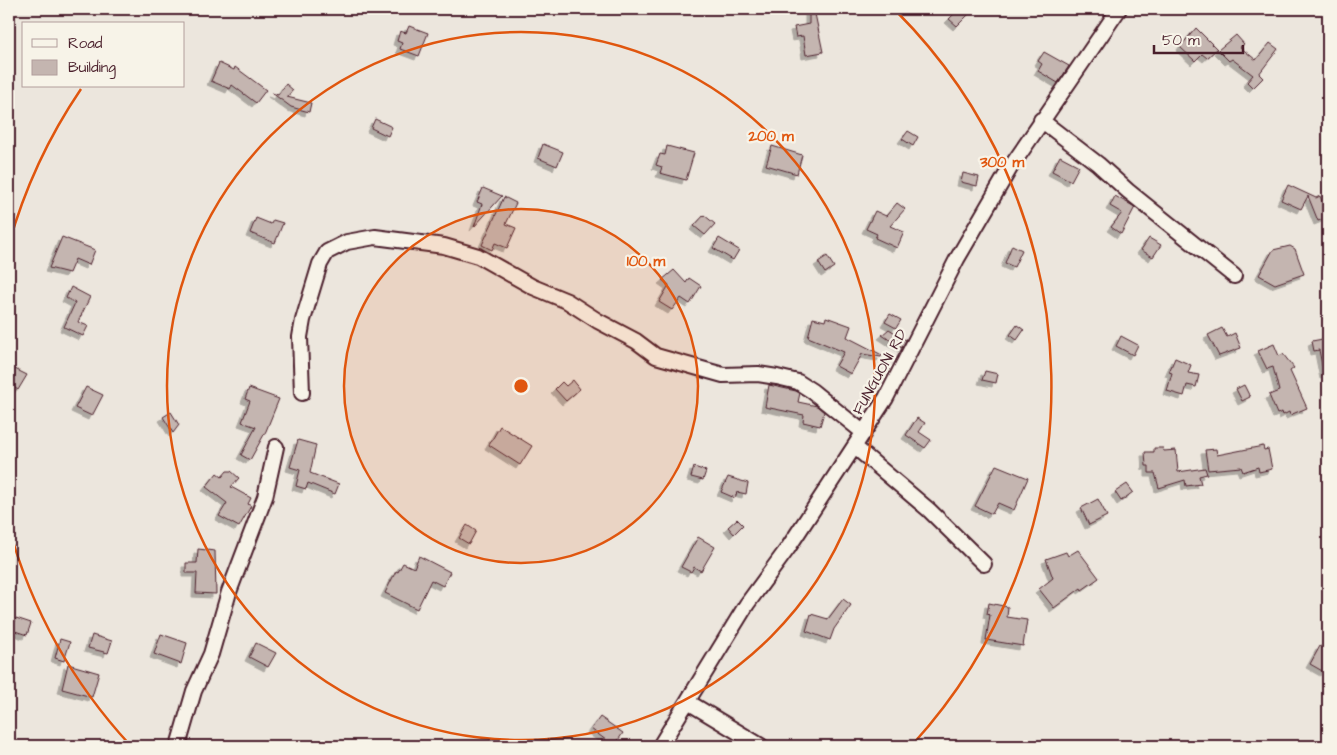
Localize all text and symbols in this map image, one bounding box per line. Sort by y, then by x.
legend [22,22,185,88]
scale bar [1154,22,1243,54]
text: 50 m [1162,30,1200,51]
text: Road [68,33,103,54]
text: Building [68,57,116,79]
text: 200 m [747,126,794,147]
text: 300 m [979,152,1024,173]
text: 100 m [627,251,666,272]
street label: FUNGUONI RD [848,325,912,419]
centre of rings [512,377,530,395]

